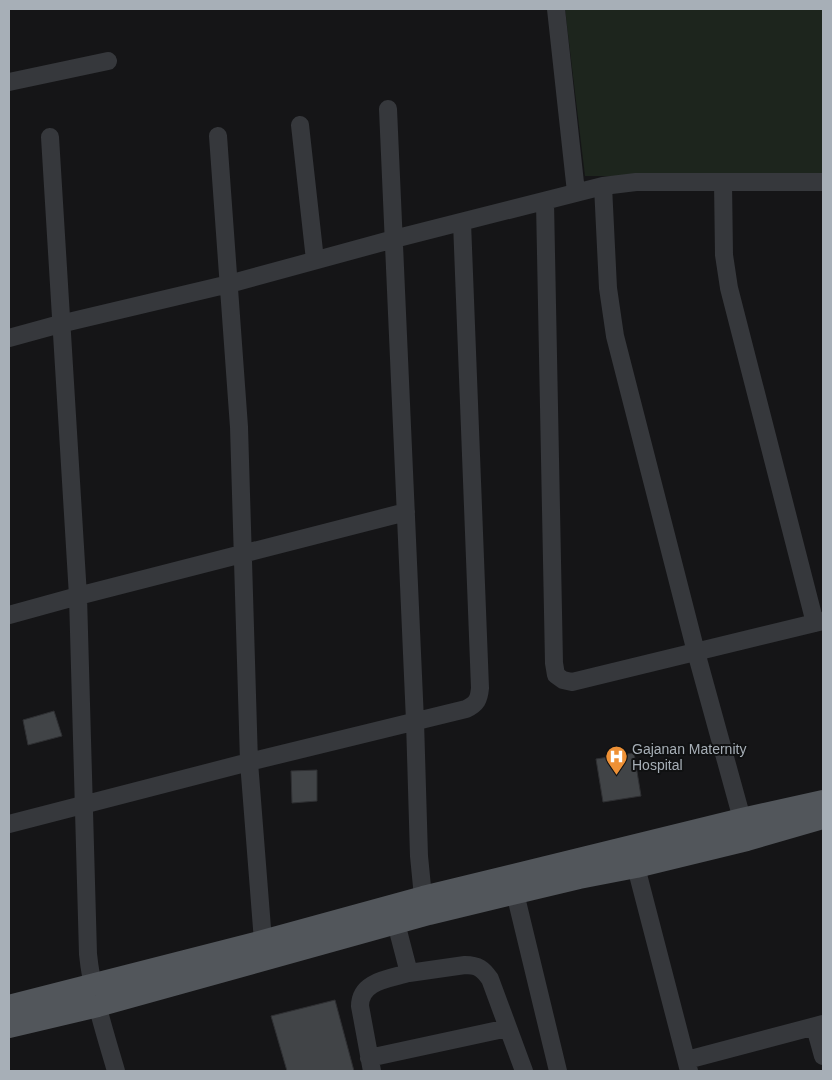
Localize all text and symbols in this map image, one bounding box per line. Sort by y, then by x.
place label: Gajanan Maternity Hospital [632,741,746,773]
hospital icon: Gajanan Maternity Hospital [604,745,628,776]

